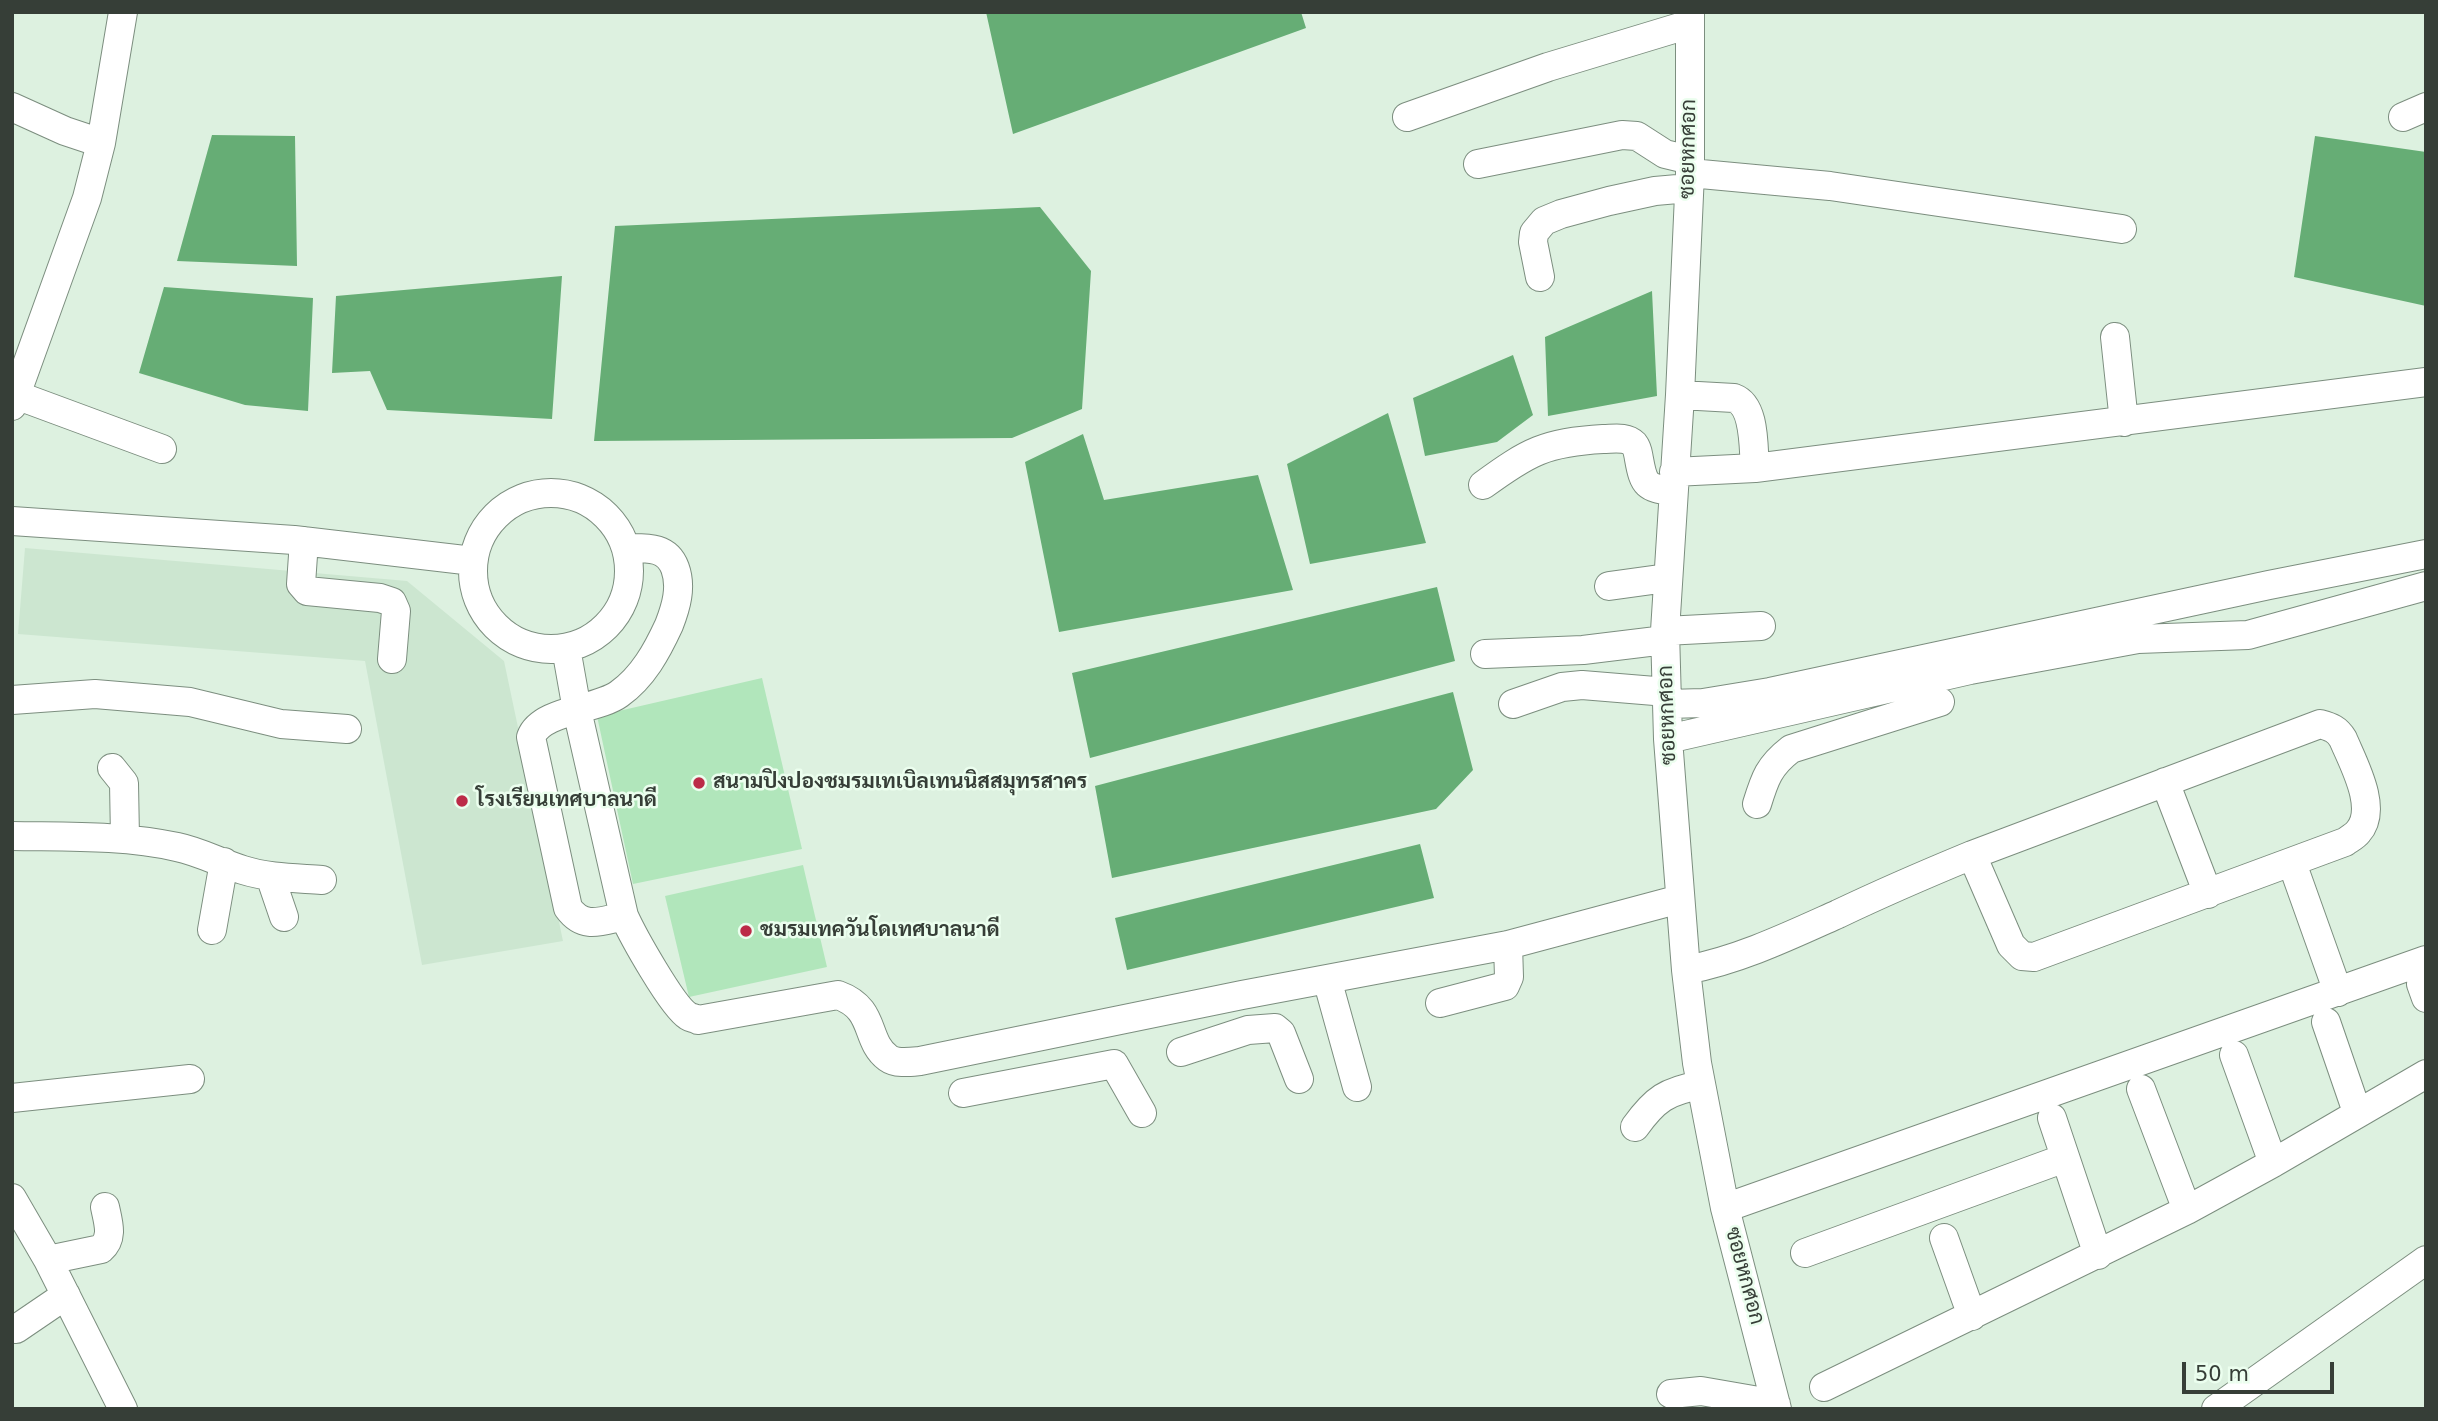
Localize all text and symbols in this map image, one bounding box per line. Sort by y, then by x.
street label: ซอยหกศอก [1676,99,1702,199]
street label: ซอยหกศอก [1654,665,1682,765]
place label: สนามปิงปองชมรมเทเบิลเทนนิสสมุทรสาคร [713,770,1087,796]
marker: สนามปิงปองชมรมเทเบิลเทนนิสสมุทรสาคร [691,775,707,791]
place label: โรงเรียนเทศบาลนาดี [476,788,657,814]
marker: โรงเรียนเทศบาลนาดี [454,793,470,809]
place label: ชมรมเทควันโดเทศบาลนาดี [760,918,1000,944]
marker: ชมรมเทควันโดเทศบาลนาดี [738,923,754,939]
street label: ซอยหกศอก [1719,1225,1769,1327]
scale bar [2186,1348,2338,1392]
text: 50 m [2195,1362,2249,1386]

